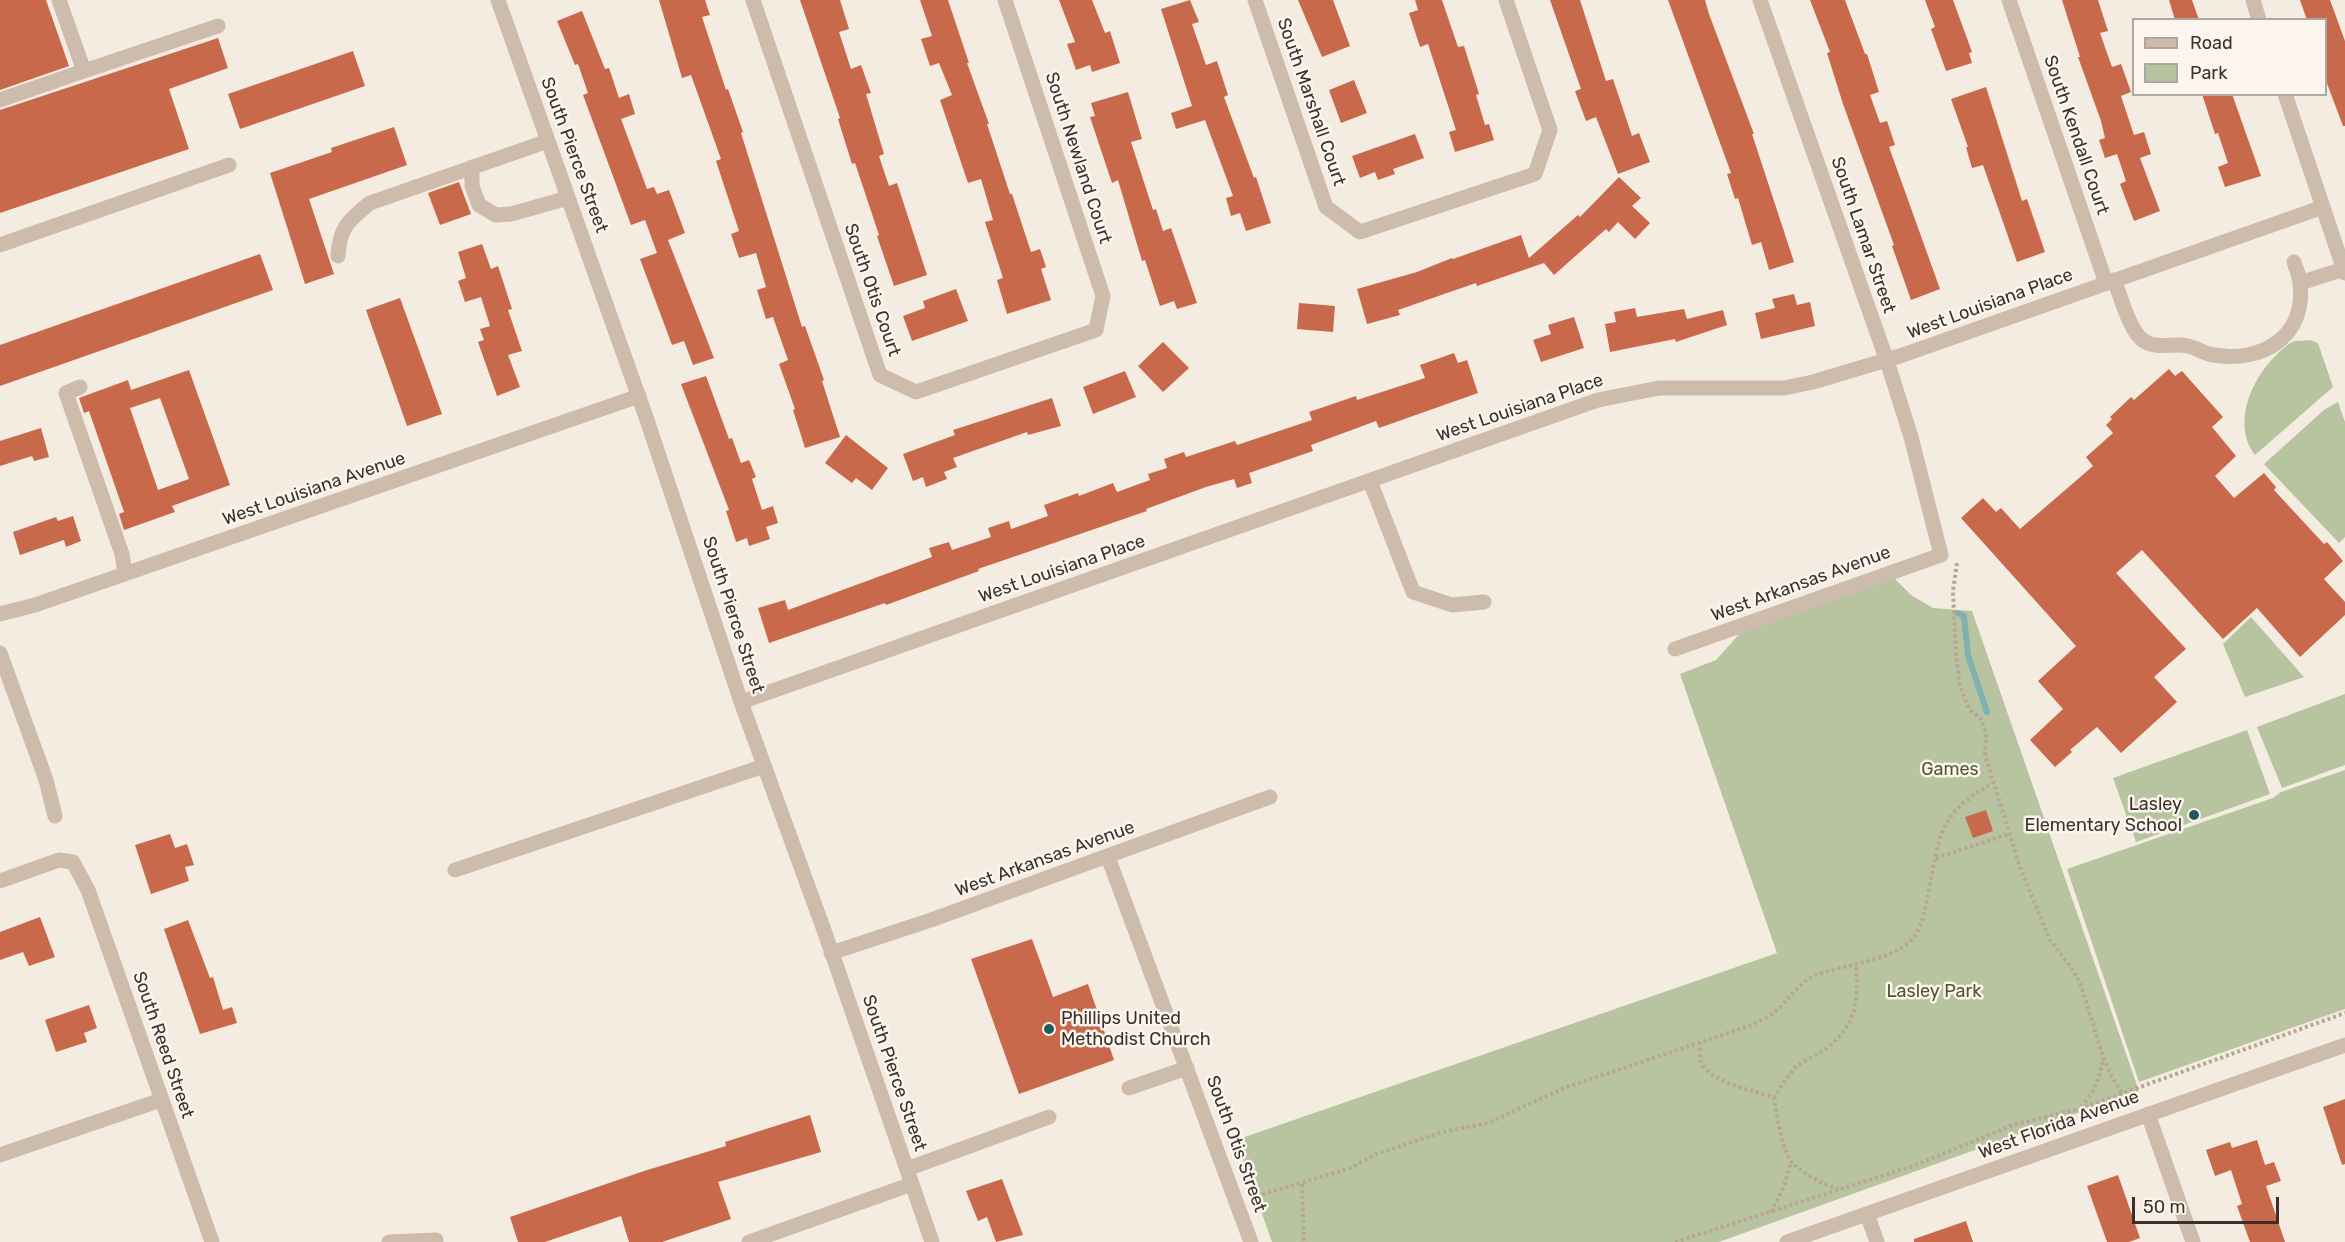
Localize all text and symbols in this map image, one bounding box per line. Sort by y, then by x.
street label: South Marshall Court [1272,15,1350,189]
legend [2132,18,2327,96]
text: Road [2190,32,2233,54]
street label: South Kendall Court [2039,53,2113,217]
text: Park [2190,62,2227,84]
street label: South Newland Court [1040,70,1116,246]
street label: South Pierce Street [536,74,612,236]
street label: South Lamar Street [1826,154,1900,316]
street label: South Otis Court [839,221,905,359]
street label: West Louisiana Place [1904,264,2076,344]
street label: West Louisiana Place [1434,369,1606,447]
street label: West Louisiana Avenue [220,448,408,530]
street label: West Louisiana Place [976,530,1148,608]
street label: South Pierce Street [697,534,769,696]
street label: West Arkansas Avenue [1708,541,1894,627]
park label: Games [1921,759,1979,781]
place label: Lasley Elementary School [2024,794,2182,836]
marker: Lasley Elementary School [2187,808,2201,822]
street label: West Arkansas Avenue [952,816,1138,902]
street label: South Reed Street [128,969,198,1121]
park label: Lasley Park [1886,981,1982,1003]
street label: South Pierce Street [857,992,931,1154]
place label: Phillips United Methodist Church [1061,1008,1211,1050]
marker: Phillips United Methodist Church [1042,1022,1056,1036]
street label: South Otis Street [1201,1073,1271,1215]
street label: West Florida Avenue [1976,1086,2142,1164]
scale bar [2135,1185,2282,1223]
text: 50 m [2143,1196,2186,1218]

